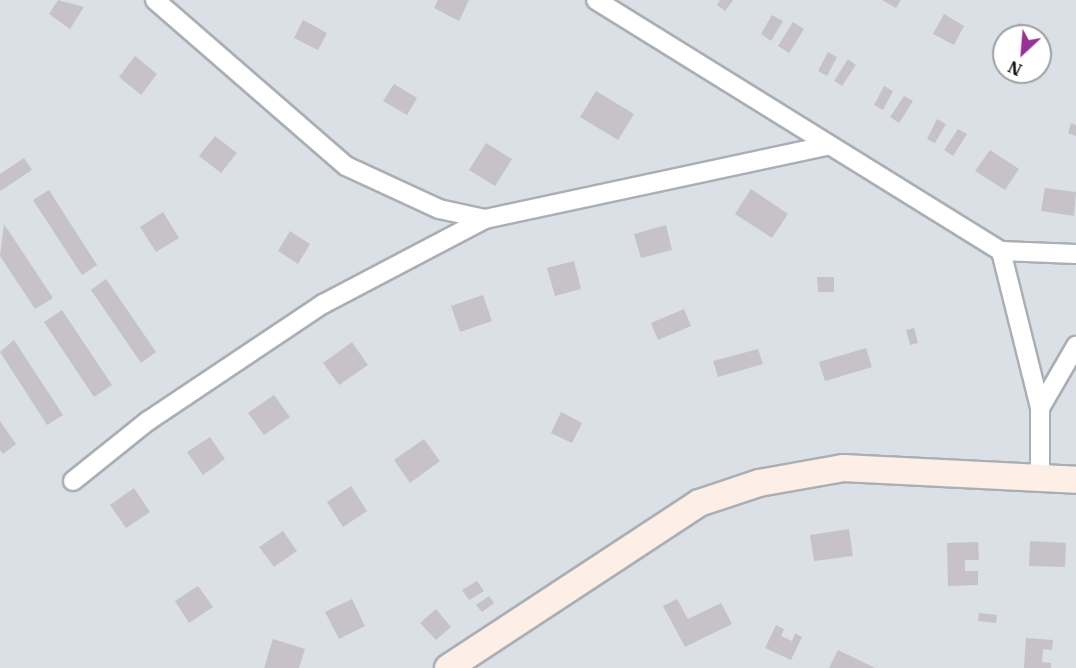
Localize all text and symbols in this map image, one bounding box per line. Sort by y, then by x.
north arrow [992,24,1052,84]
text: N [1005,57,1025,80]

